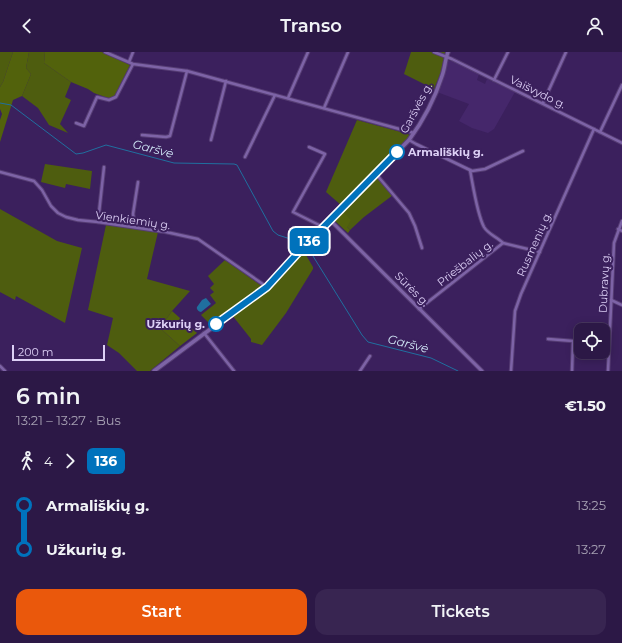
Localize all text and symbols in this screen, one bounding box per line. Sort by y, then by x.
icon: back [16,15,38,37]
text: Transo [280,15,342,37]
icon: person [584,15,606,37]
street label: Vaišvydo g. [508,72,568,112]
street label: Garšvės g. [397,80,435,136]
water label: Garšvė [131,136,175,161]
marker: Armališkių g. [389,144,405,160]
place label: Armališkių g. [407,145,484,159]
street label: Vienkiemių g. [95,208,171,232]
street label: Rusmenių g. [513,209,555,279]
line badge: 136 [286,228,332,254]
text: 136 [298,232,320,250]
street label: Priešbalių g. [434,237,496,289]
street label: Dubravų g. [595,252,613,314]
street label: Sūrės g. [392,269,432,309]
marker: Užkurių g. [208,316,224,332]
place label: Užkurių g. [146,317,205,331]
map controls [574,323,610,359]
button: locate [574,323,610,359]
water label: Garšvė [386,331,430,356]
scale bar [12,343,105,362]
text: 200 m [18,345,53,359]
text: 6 min [16,383,80,410]
text: €1.50 [565,396,606,415]
text: 13:21 – 13:27 · Bus [16,412,121,428]
icon: walk [16,450,38,472]
icon: forward [59,450,81,472]
text: 136 [95,452,117,470]
text: 4 [44,453,53,469]
text: Armališkių g. [46,496,149,515]
text: 13:25 [576,497,606,513]
text: Užkurių g. [46,540,126,559]
text: 13:27 [576,541,606,557]
button: Start [16,589,307,635]
button: Tickets [315,589,606,635]

